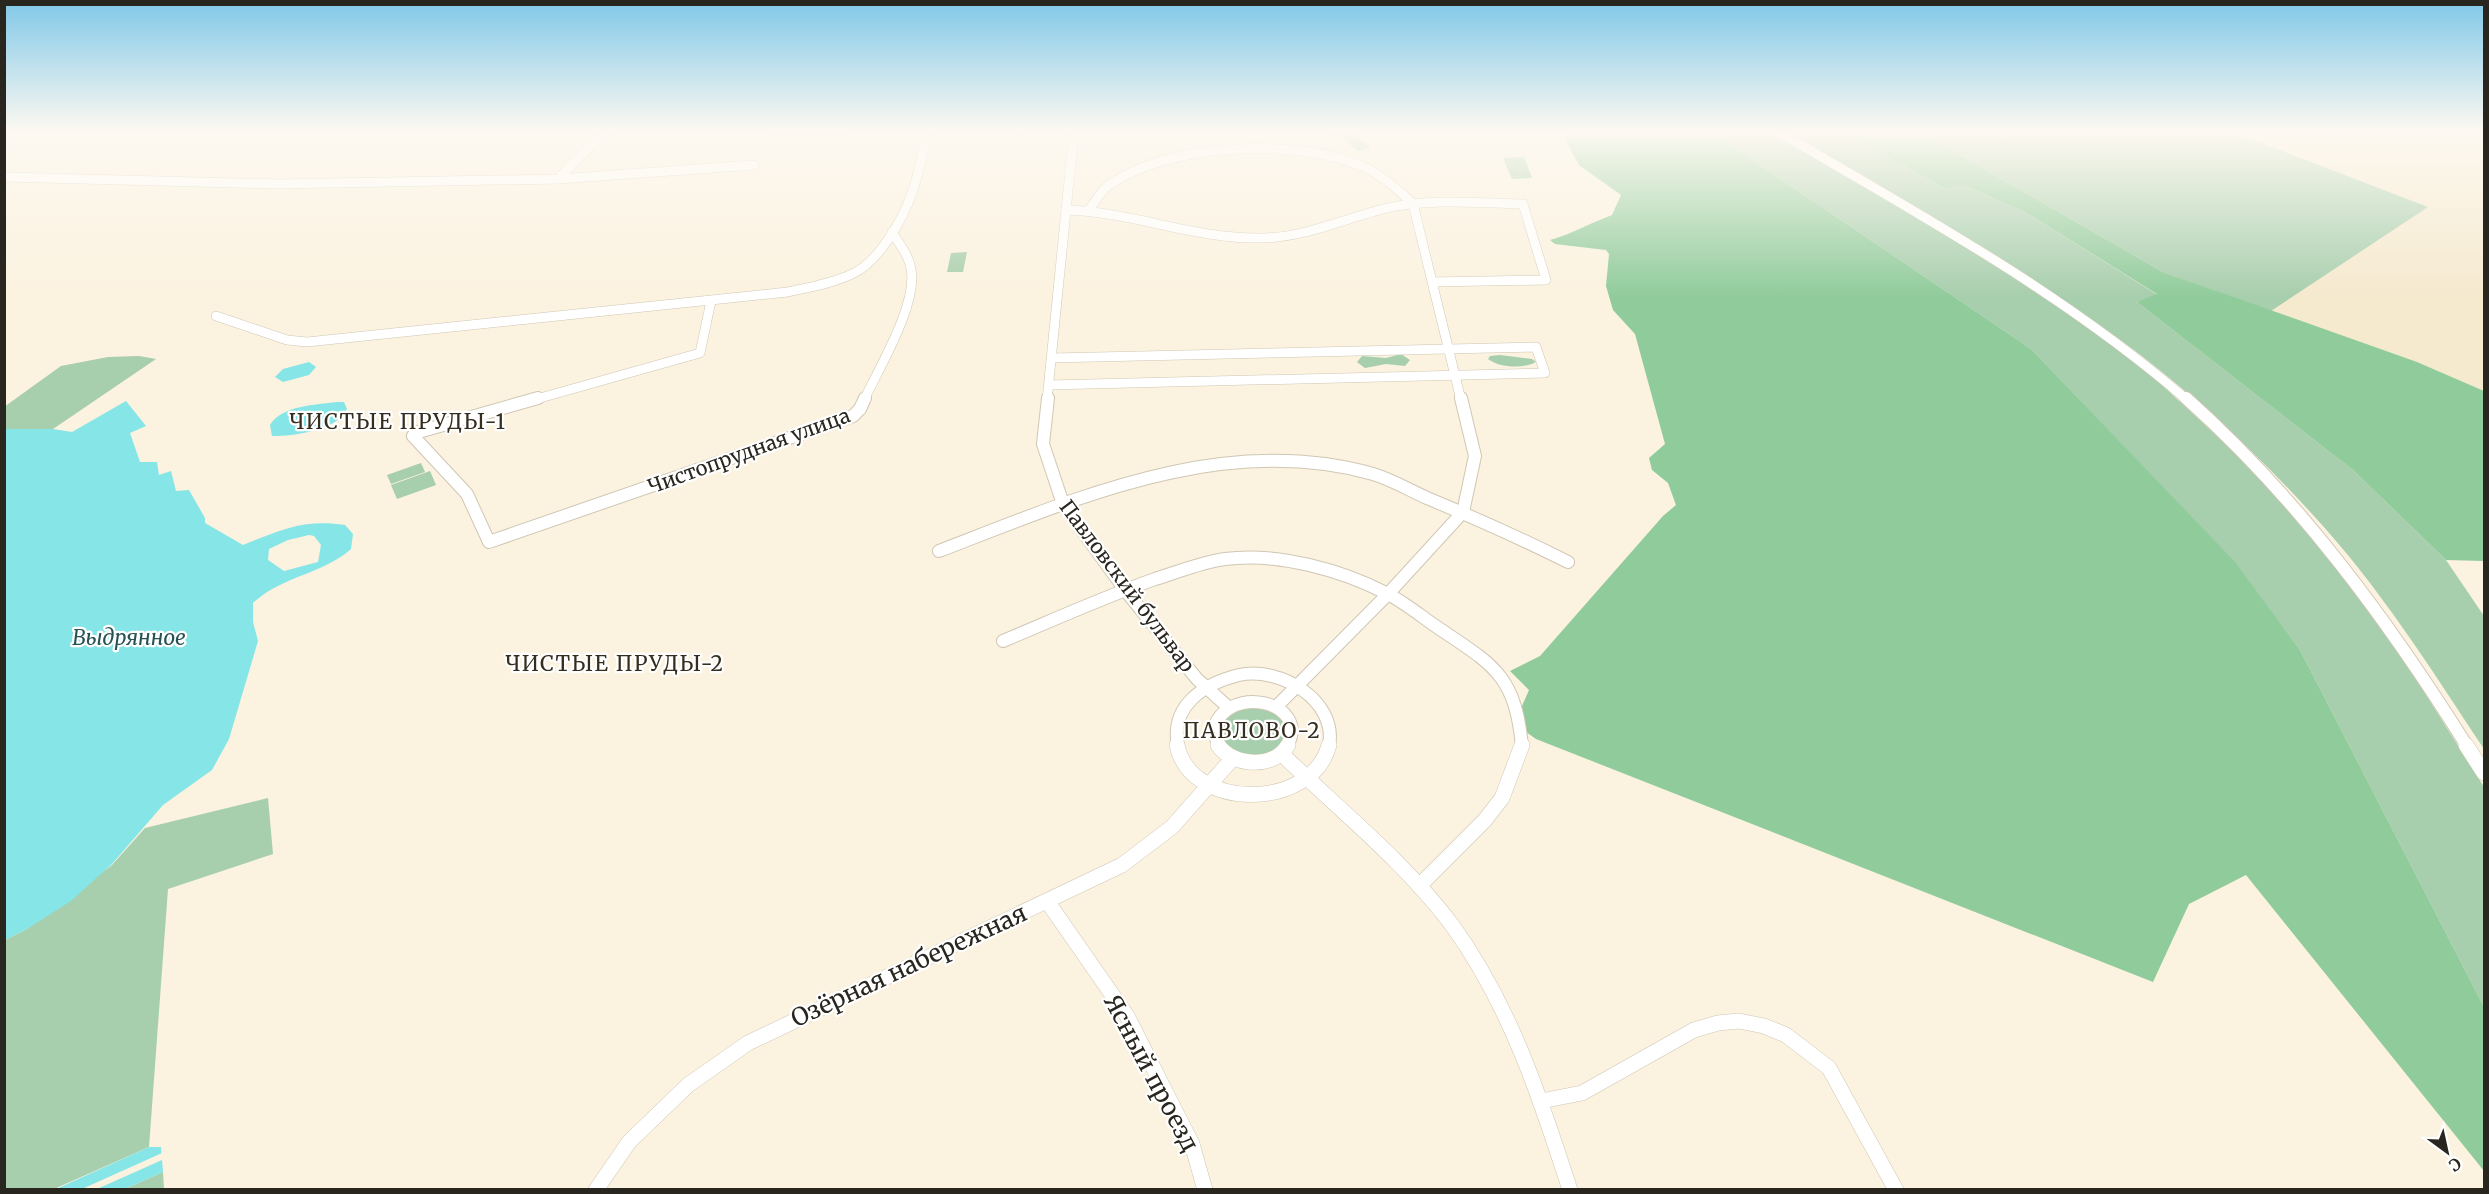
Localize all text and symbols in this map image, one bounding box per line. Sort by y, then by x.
street label: Чистопрудная улица [644,402,853,499]
district label: ЧИСТЫЕ ПРУДЫ-1 [289,408,507,435]
street label: Павловский бульвар [1054,495,1200,677]
water label: Выдрянное [72,624,186,651]
district label: ЧИСТЫЕ ПРУДЫ-2 [505,650,725,677]
district label: ПАВЛОВО-2 [1183,717,1321,744]
street label: Озёрная набережная [786,897,1032,1034]
street label: Ясный проезд [1097,989,1206,1157]
north arrow [2417,1122,2477,1182]
text: С [2445,1153,2465,1176]

